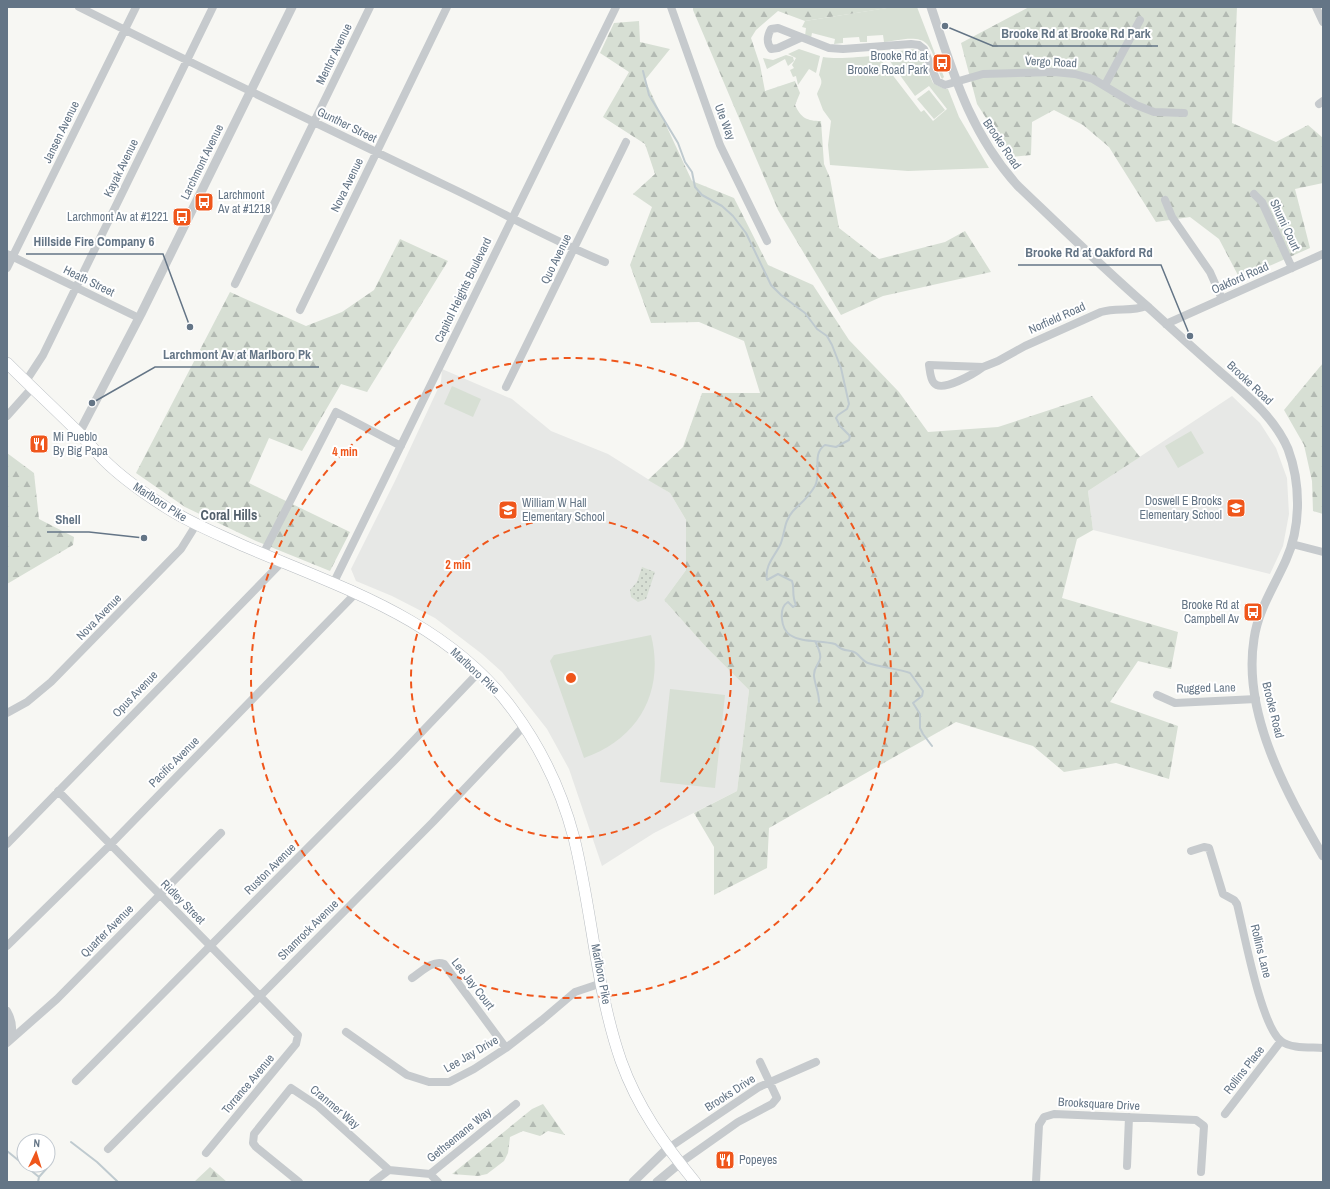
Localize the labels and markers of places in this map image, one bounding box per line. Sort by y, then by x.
callout: Brooke Rd at Brooke Rd Park [993,21,1158,46]
place label: Brooke Rd at Brooke Road Park [848,48,928,78]
bus stop icon: Brooke Rd at Brooke Road Park [931,52,953,74]
place label: Larchmont Av at #1218 [217,187,270,217]
bus stop icon: Larchmont Av at #1218 [193,191,215,213]
bus stop icon: Larchmont Av at #1221 [171,206,193,228]
place label: Larchmont Av at #1221 [67,209,169,225]
callout: Hillside Fire Company 6 [26,229,163,254]
callout: Brooke Rd at Oakford Rd [1018,240,1161,265]
callout: Larchmont Av at Marlboro Pk [155,342,319,367]
place label: Mi Pueblo By Big Papa [53,429,108,459]
restaurant icon: Mi Pueblo By Big Papa [28,433,50,455]
place label: Doswell E Brooks Elementary School [1139,493,1222,523]
place label: William W Hall Elementary School [522,495,605,525]
school or university icon: Doswell E Brooks Elementary School [1225,497,1247,519]
school or university icon: William W Hall Elementary School [497,499,519,521]
callout: Shell [47,507,89,532]
place label: Brooke Rd at Campbell Av [1182,597,1239,627]
bus stop icon: Brooke Rd at Campbell Av [1242,601,1264,623]
centre of rings [564,671,578,685]
restaurant icon: Popeyes [714,1149,736,1171]
place label: Popeyes [739,1152,777,1168]

